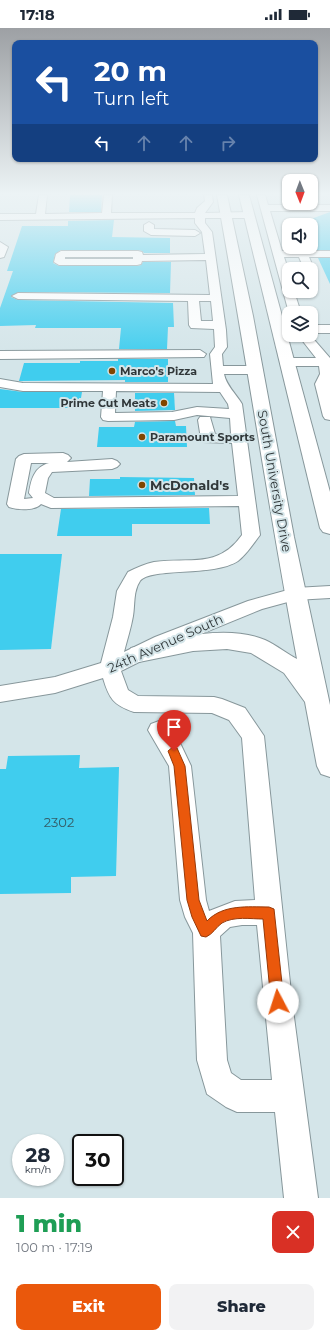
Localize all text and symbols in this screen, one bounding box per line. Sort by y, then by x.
text: 17:18 [20,5,55,24]
text: 20 m [94,54,167,88]
icon: left [28,56,80,108]
text: Turn left [94,88,169,110]
icon: left [91,132,113,154]
icon: ahead [133,132,155,154]
icon: ahead [175,132,197,154]
icon: right [217,132,239,154]
north arrow [282,174,318,210]
map controls [282,174,318,342]
button: sound [282,218,318,254]
button: search [282,262,318,298]
button: layers [282,306,318,342]
place label: Marco's Pizza [120,364,197,378]
marker: Marco's Pizza [107,366,117,376]
place label: Prime Cut Meats [60,396,156,410]
marker: Prime Cut Meats [159,398,169,408]
street label: South University Drive [255,409,295,553]
place label: Paramount Sports [150,430,255,444]
marker: Paramount Sports [137,432,147,442]
place label: McDonald's [150,477,229,493]
marker: McDonald's [137,480,147,490]
street label: 24th Avenue South [105,610,225,676]
pin [157,710,191,751]
icon: arrive [163,716,185,738]
house number: 2302 [44,814,74,830]
position arrow [257,981,299,1023]
speed limit sign: 30 [72,1134,124,1186]
text: 28 [26,1143,51,1167]
text: km/h [25,1163,51,1176]
text: 1 min [16,1209,82,1238]
button: close [272,1211,314,1253]
text: 100 m · 17:19 [16,1239,93,1255]
button: Exit [16,1284,161,1330]
button: Share [169,1284,314,1330]

